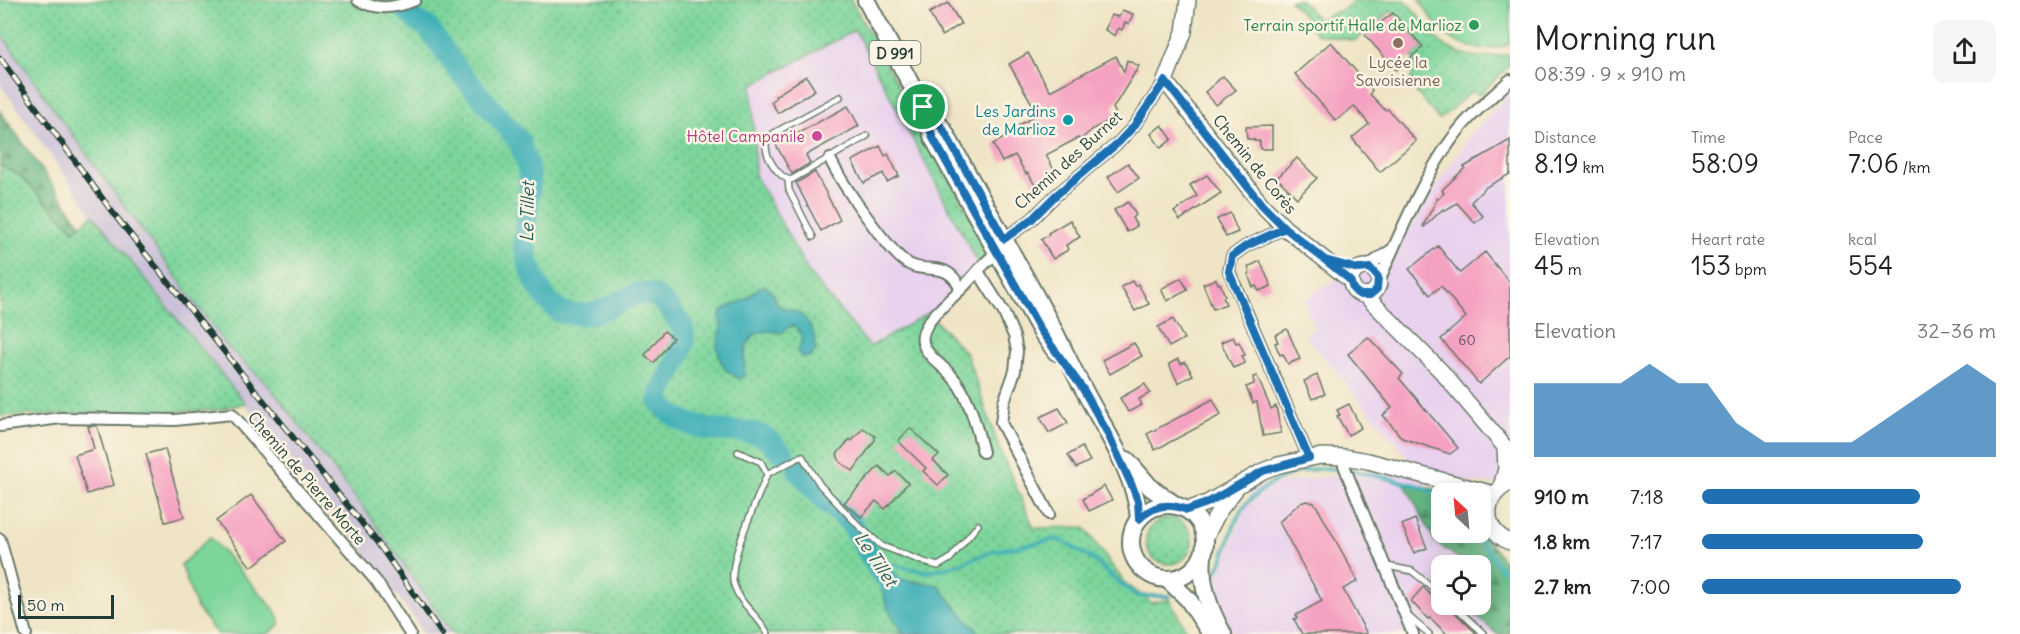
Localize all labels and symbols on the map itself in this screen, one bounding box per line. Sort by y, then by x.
place label: Terrain sportif Halle de Marlioz [1243,15,1462,35]
marker: Terrain sportif Halle de Marlioz [1467,18,1481,32]
marker: Lycée la Savoisienne [1391,36,1405,50]
road number: D 991 [870,41,920,65]
place label: Lycée la Savoisienne [1355,52,1441,90]
pin [897,81,948,132]
place label: Les Jardins de Marlioz [975,101,1056,139]
street label: Chemin des Burnet [1010,106,1126,214]
street label: Chemin de Corès [1209,110,1301,218]
marker: Les Jardins de Marlioz [1061,113,1075,127]
place label: Hôtel Campanile [687,126,805,146]
marker: Hôtel Campanile [810,129,824,143]
water label: Le Tillet [515,180,539,242]
house number: 60 [1458,331,1476,349]
street label: Chemin de Pierre Morte [244,407,370,549]
north arrow [1431,483,1491,543]
water label: Le Tillet [850,527,904,592]
scale bar [18,592,114,620]

